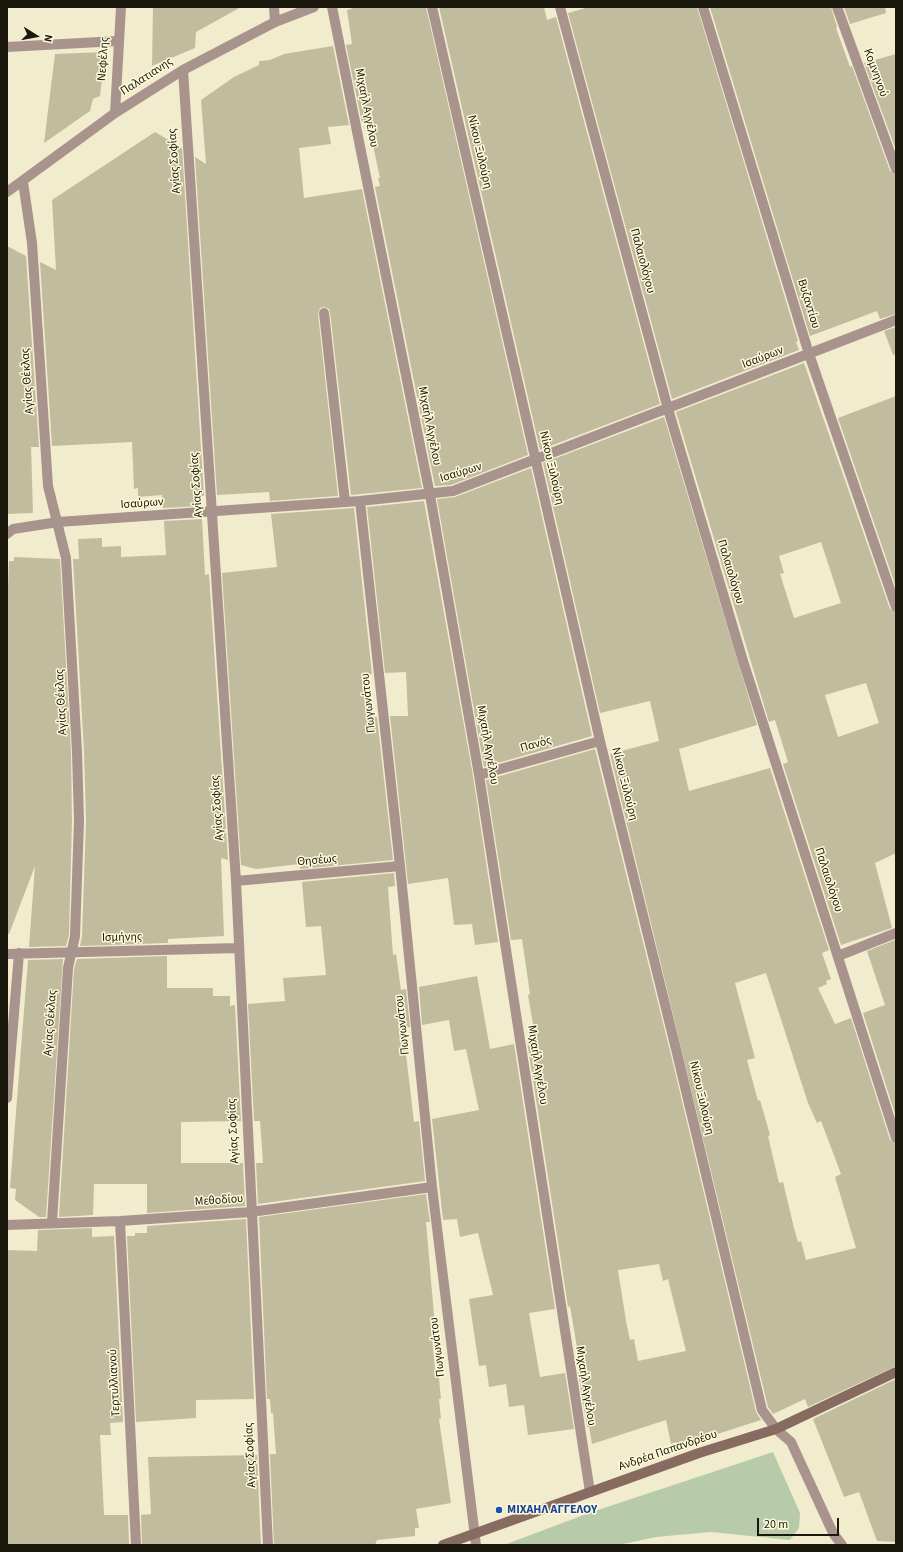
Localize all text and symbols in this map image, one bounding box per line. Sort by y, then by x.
north arrow [16,16,56,56]
text: N [40,33,56,43]
street label: Νεφέλης [95,36,113,82]
street label: Κομνηνού [860,47,890,99]
street label: Παλατιανης [118,55,176,99]
street label: Μιχαήλ Αγγέλου [351,67,381,149]
street label: Νίκου Ξυλούρη [464,114,494,190]
street label: Αγίας Σοφίας [166,128,184,194]
street label: Παλαιολόγου [626,227,658,295]
street label: Βυζαντίου [794,278,822,330]
street label: Ισαύρων [740,344,786,372]
street label: Αγίας Θέκλας [19,347,37,415]
street label: Μιχαήλ Αγγέλου [414,385,444,467]
street label: Νίκου Ξυλούρη [536,430,566,506]
street label: Αγίας Σοφίας [188,452,206,518]
street label: Ισαύρων [438,460,484,486]
street label: Ισαύρων [120,495,164,513]
street label: Παλαιολόγου [713,538,747,606]
street label: Αγίας Θέκλας [53,668,71,736]
street label: Πωγωνάτου [359,672,379,734]
street label: Μιχαήλ Αγγέλου [473,704,501,786]
street label: Πανός [519,734,553,756]
street label: Νίκου Ξυλούρη [608,746,640,822]
street label: Αγίας Σοφίας [209,775,227,841]
street label: Παλαιολόγου [811,846,845,914]
street label: Θησέως [297,852,337,870]
street label: Ισμήνης [102,930,142,946]
street label: Αγίας Θέκλας [42,989,60,1057]
street label: Πωγωνάτου [393,994,413,1056]
street label: Μιχαήλ Αγγέλου [524,1024,550,1106]
street label: Νίκου Ξυλούρη [686,1060,716,1136]
street label: Αγίας Σοφίας [225,1098,243,1164]
street label: Μεθοδίου [194,1192,244,1210]
street label: Πωγωνάτου [427,1316,449,1378]
street label: Μιχαήλ Αγγέλου [572,1345,598,1427]
street label: Τερτυλλιανού [106,1349,124,1417]
street label: Αγίας Σοφίας [242,1422,260,1488]
street label: Ανδρέα Παπανδρέου [617,1427,719,1475]
place label: ΜΙΧΑΗΛ ΑΓΓΕΛΟΥ [507,1503,597,1517]
marker: ΜΙΧΑΗΛ ΑΓΓΕΛΟΥ [494,1505,504,1515]
scale bar [759,1510,841,1536]
text: 20 m [764,1516,788,1533]

